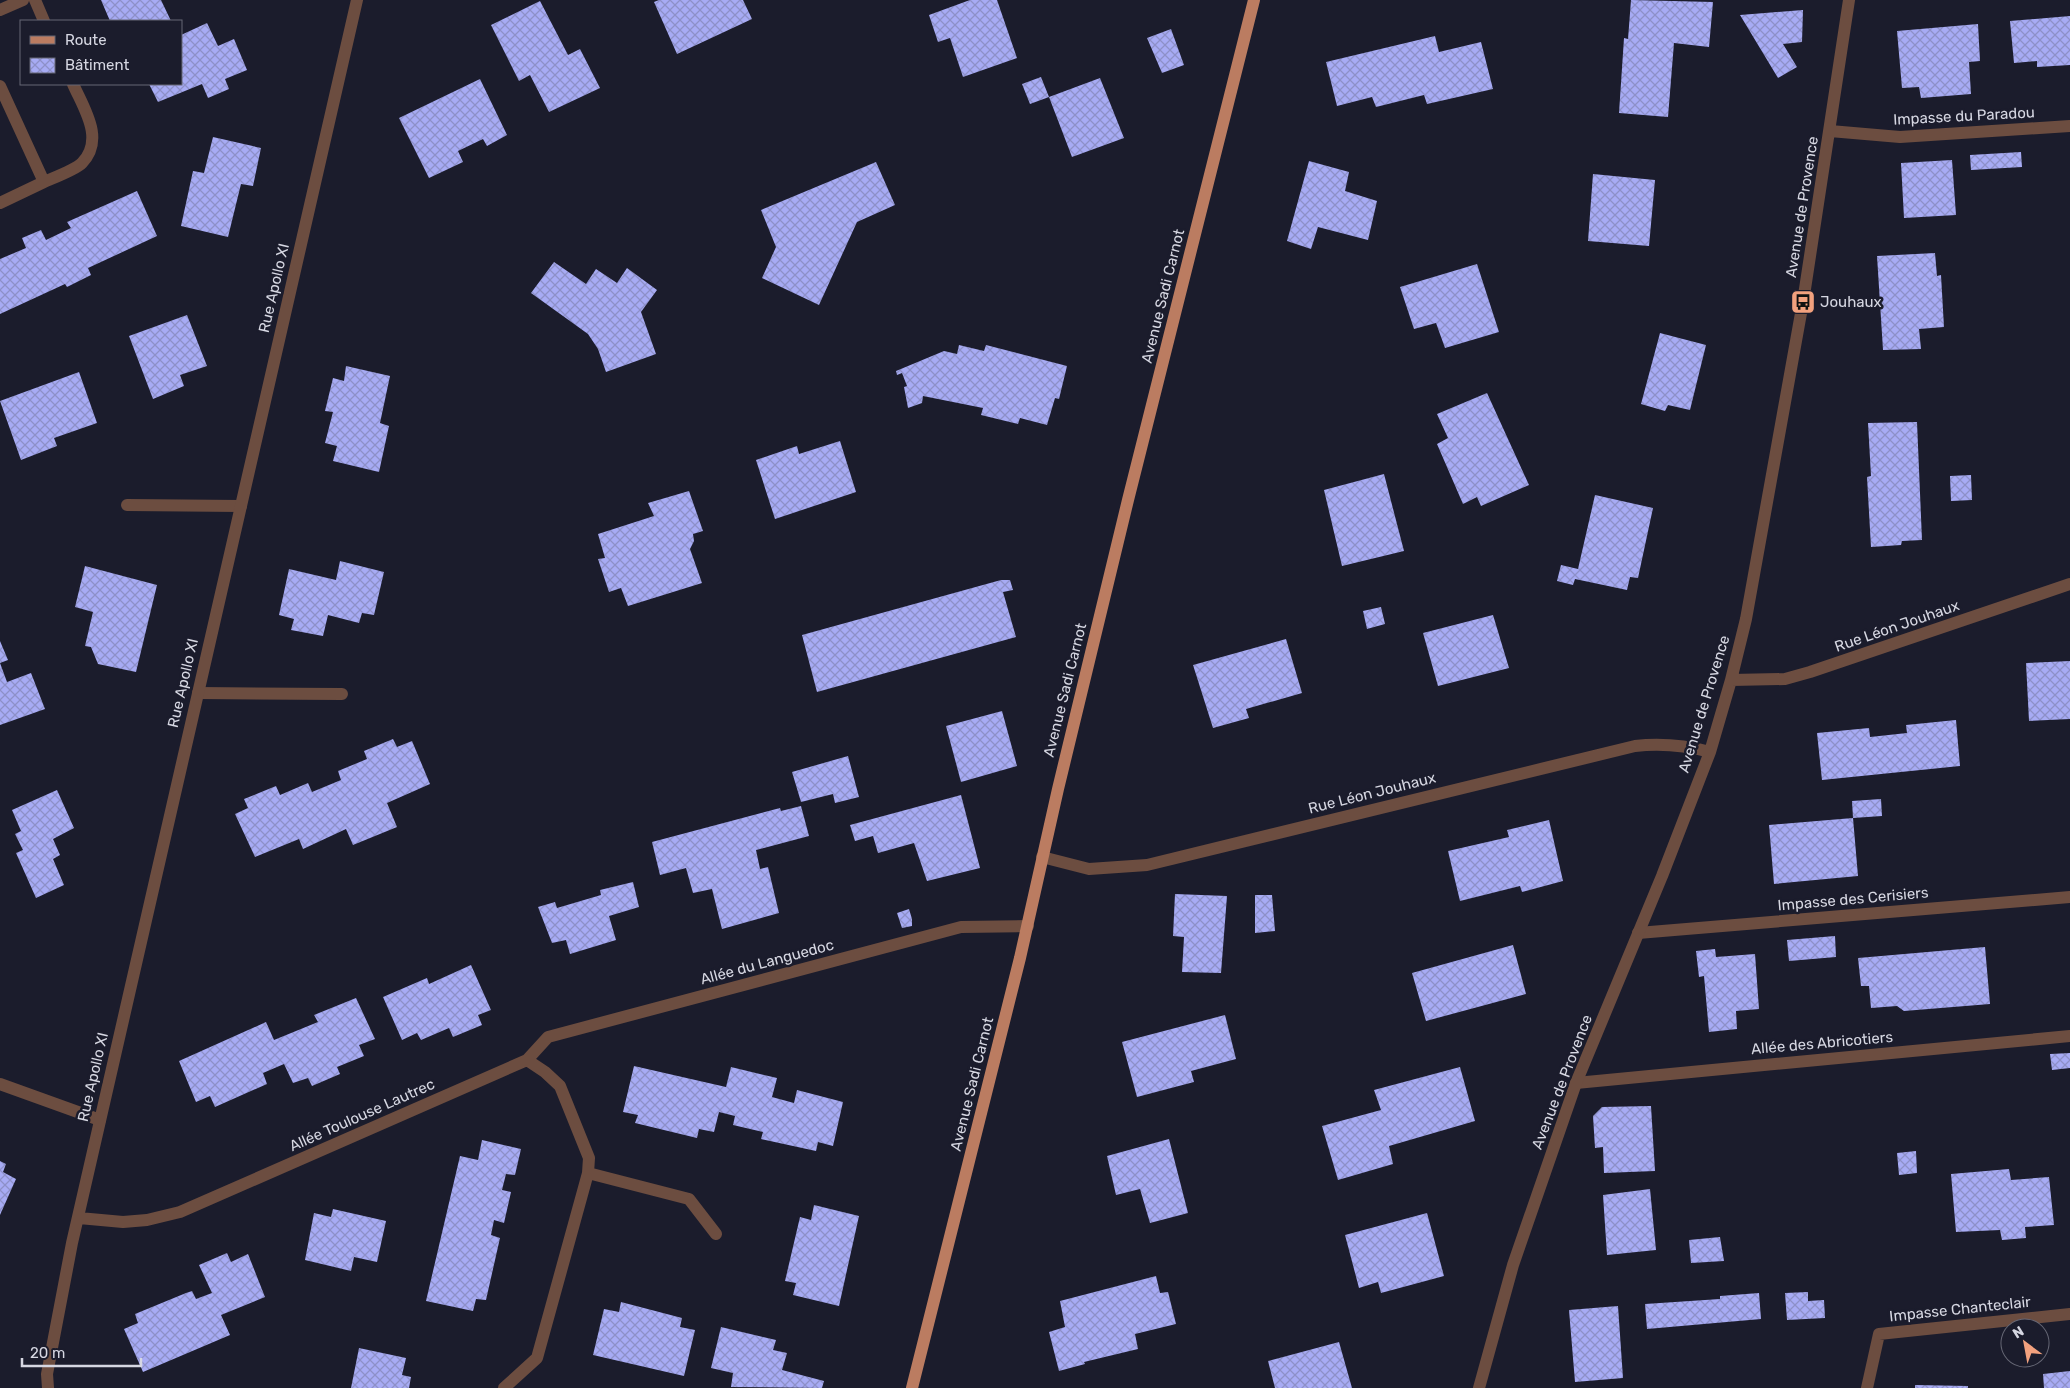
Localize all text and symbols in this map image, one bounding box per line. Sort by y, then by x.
legend [20,20,182,85]
text: Route [65,31,107,49]
text: Bâtiment [65,56,129,74]
street label: Impasse du Paradou [1893,103,2035,129]
street label: Avenue de Provence [1782,135,1822,279]
street label: Avenue Sadi Carnot [1138,227,1188,365]
street label: Rue Apollo XI [255,241,293,335]
bus stop icon: Jouhaux [1790,289,1816,315]
place label: Jouhaux [1820,293,1882,311]
street label: Rue Léon Jouhaux [1832,596,1962,656]
street label: Avenue Sadi Carnot [1040,621,1090,759]
street label: Avenue de Provence [1674,633,1734,775]
street label: Rue Apollo XI [164,636,202,730]
street label: Rue Léon Jouhaux [1306,768,1438,818]
street label: Impasse des Cerisiers [1777,883,1930,915]
street label: Allée du Languedoc [698,936,836,988]
street label: Avenue de Provence [1528,1012,1596,1152]
street label: Avenue Sadi Carnot [947,1015,997,1153]
street label: Allée des Abricotiers [1750,1028,1894,1058]
street label: Rue Apollo XI [74,1030,112,1124]
street label: Allée Toulouse Lautrec [287,1075,437,1155]
street label: Impasse Chanteclair [1888,1293,2032,1325]
north arrow [2000,1318,2050,1368]
text: N [2010,1323,2027,1342]
scale bar [22,1336,141,1368]
text: 20 m [30,1344,65,1362]

